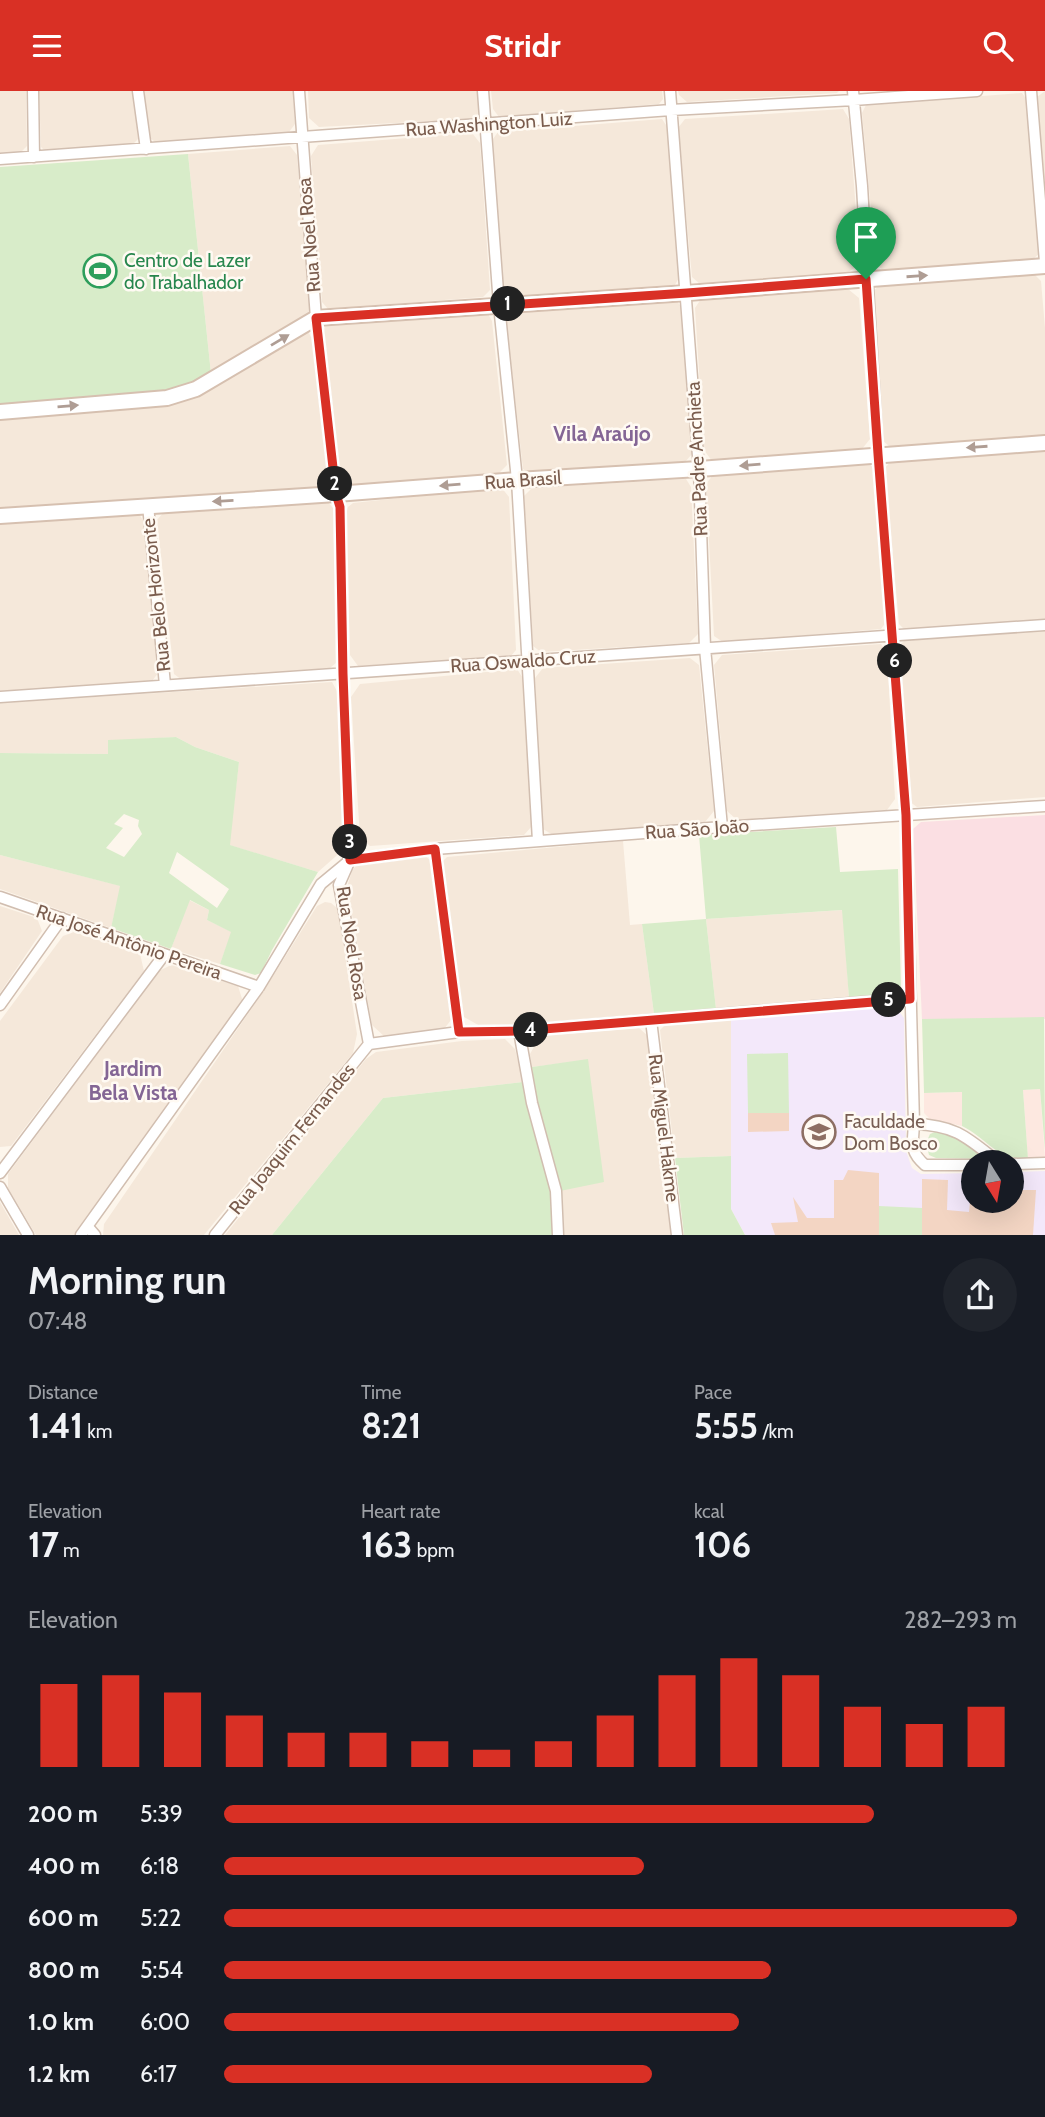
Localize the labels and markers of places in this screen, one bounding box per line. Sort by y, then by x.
pin [836,207,896,279]
place label: Centro de Lazer do Trabalhador [124,249,250,294]
sports icon: Centro de Lazer do Trabalhador [81,252,119,290]
pin: 1 [490,287,526,321]
pin: 2 [318,467,352,501]
pin: 6 [878,643,912,679]
pin: 3 [332,825,368,859]
pin: 5 [872,983,906,1017]
pin: 4 [514,1013,548,1047]
place label: Faculdade Dom Bosco [844,1110,938,1155]
school or university icon: Faculdade Dom Bosco [800,1113,838,1151]

